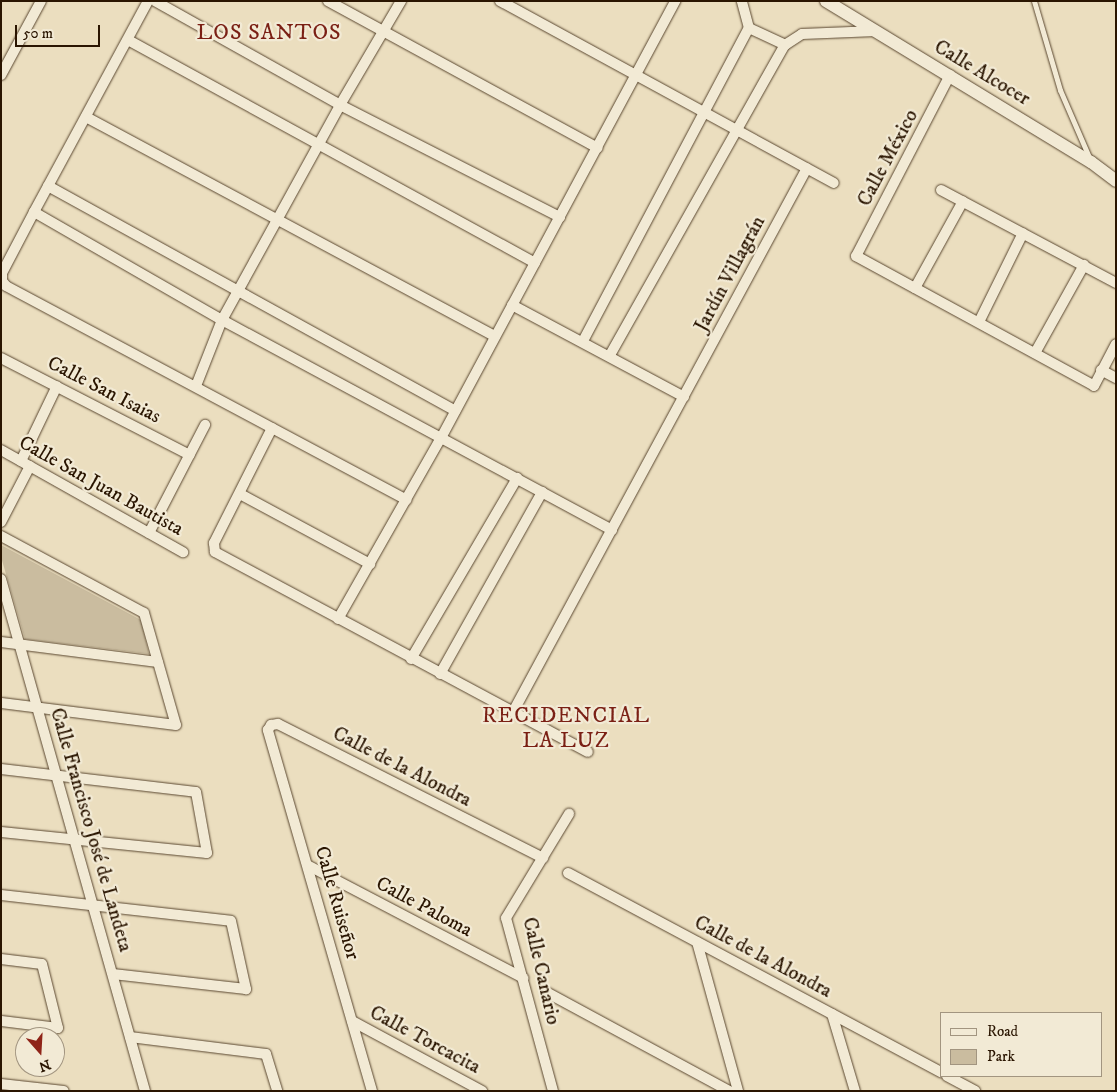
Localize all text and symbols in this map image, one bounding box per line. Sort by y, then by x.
scale bar [18,15,102,47]
district label: LOS SANTOS [195,20,343,46]
text: 50 m [23,24,53,43]
street label: Calle Alcocer [930,35,1034,111]
street label: Calle México [853,106,923,210]
street label: Jardín Villagrán [689,212,771,336]
street label: Calle San Isaias [43,351,165,429]
street label: Calle San Juan Bautista [15,431,187,541]
district label: RECIDENCIAL LA LUZ [481,702,651,754]
street label: Calle Francisco José de Landeta [45,705,137,955]
street label: Calle de la Alondra [329,722,475,812]
street label: Calle Ruiseñor [309,844,365,962]
street label: Calle Paloma [372,872,476,942]
street label: Calle de la Alondra [690,911,836,1003]
street label: Calle Canario [517,915,565,1027]
street label: Calle Torcacita [365,1001,485,1079]
legend [940,1012,1102,1077]
text: Road [987,1022,1018,1041]
north arrow [15,1027,65,1077]
text: Park [987,1047,1015,1066]
text: N [36,1055,53,1076]

